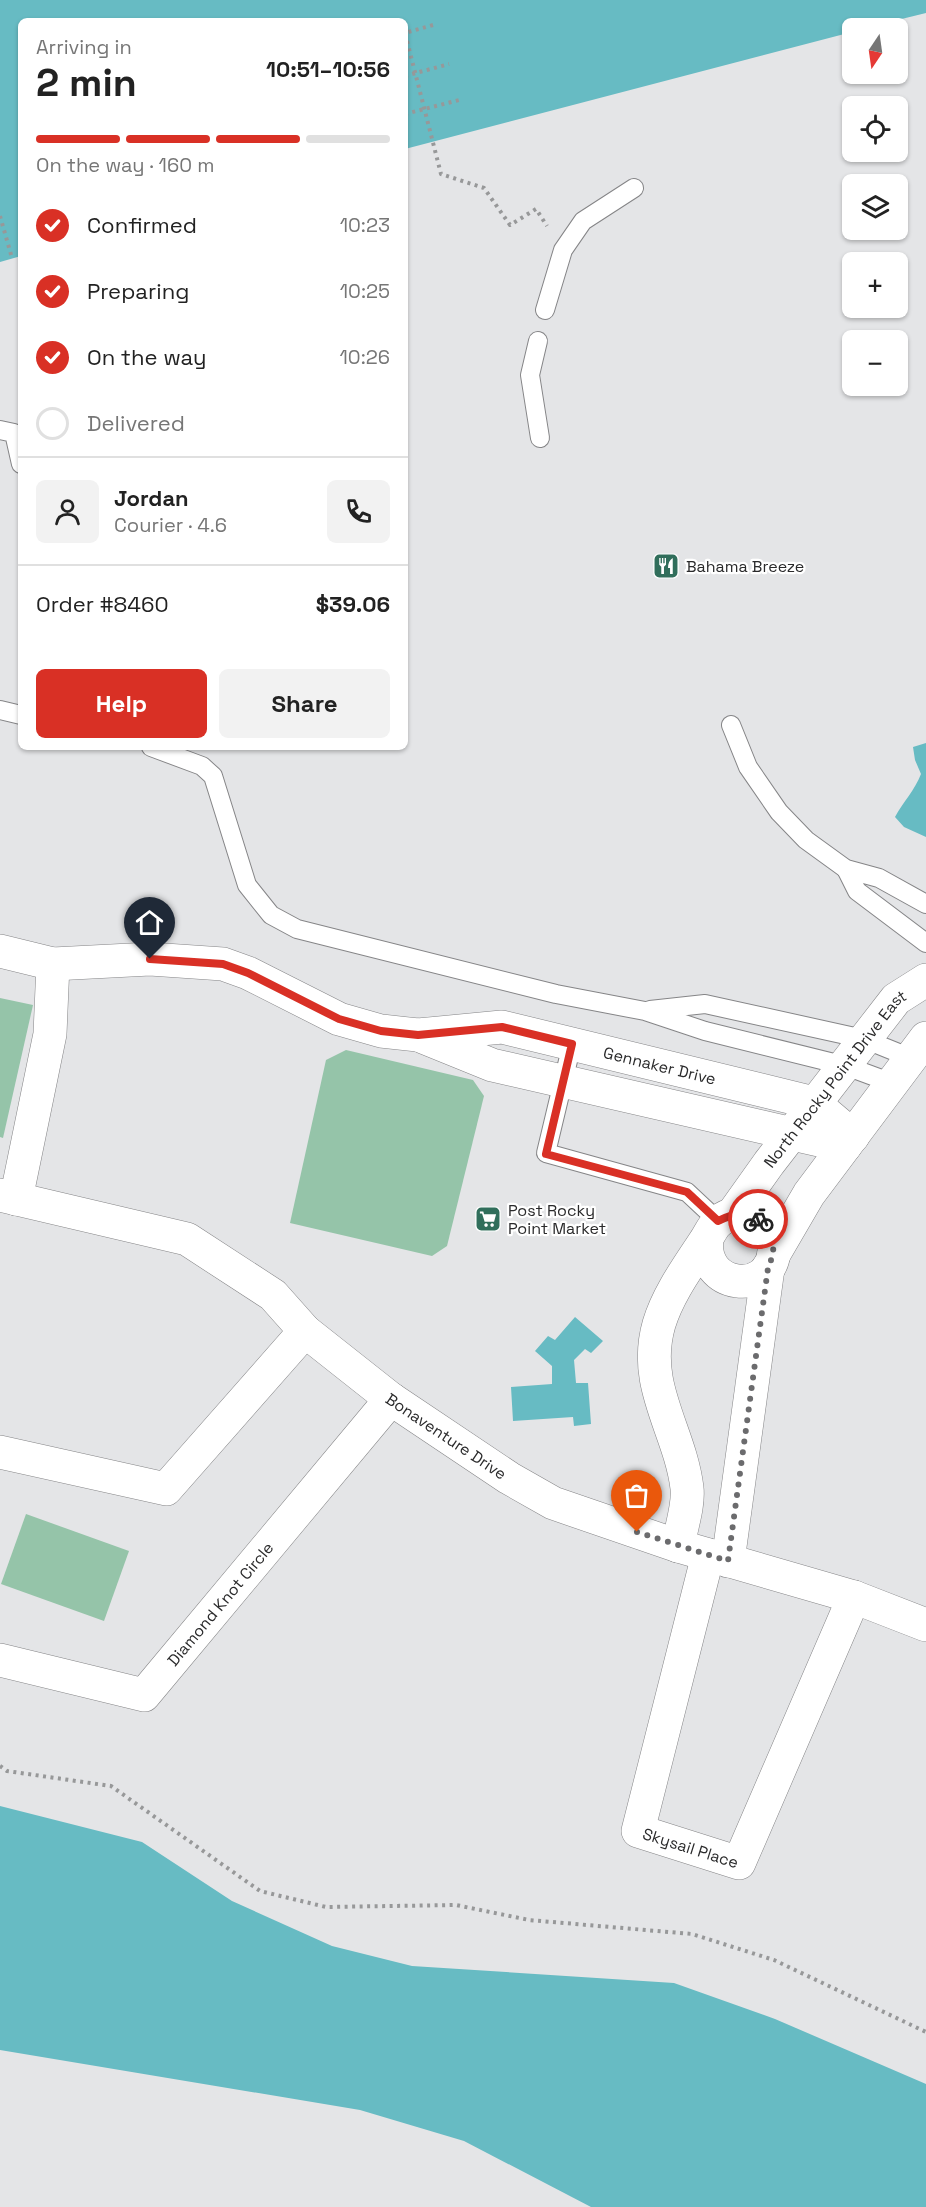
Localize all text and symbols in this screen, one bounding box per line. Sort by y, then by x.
north arrow [842,18,908,84]
map controls [842,18,908,396]
text: Arriving in [36,34,132,60]
text: 10:51–10:56 [266,55,390,83]
text: 2 min [36,58,137,107]
button: locate [842,96,908,162]
text: On the way · 160 m [36,152,214,178]
button: layers [842,174,908,240]
icon: check [36,209,69,242]
text: Confirmed [87,211,197,239]
text: 10:23 [340,212,390,238]
button: + [842,252,908,318]
icon: check [36,275,69,308]
text: Preparing [87,277,189,305]
text: 10:25 [340,278,390,304]
button: − [842,330,908,396]
icon: check [36,341,69,374]
text: On the way [87,343,206,371]
text: 10:26 [339,344,390,370]
text: Delivered [87,409,185,437]
button: person [36,480,99,543]
button: phone [327,480,390,543]
text: Jordan [114,484,189,512]
text: Courier · 4.6 [114,512,227,538]
restaurant icon: Bahama Breeze [651,551,681,581]
place label: Bahama Breeze [686,556,804,577]
text: Order #8460 [36,590,169,618]
text: $39.06 [316,590,390,618]
button: Help [36,669,207,738]
button: Share [219,669,390,738]
pin [124,897,175,959]
icon: home [133,906,166,939]
street label: North Rocky Point Drive East [759,985,910,1172]
street label: Gennaker Drive [601,1042,718,1090]
courier [728,1189,788,1249]
place label: Post Rocky Point Market [508,1200,606,1239]
icon: bike [742,1203,775,1236]
supermarket icon: Post Rocky Point Market [473,1204,503,1234]
street label: Bonaventure Drive [381,1388,511,1484]
pin [611,1470,662,1532]
icon: bag [620,1479,653,1512]
street label: Diamond Knot Circle [163,1538,278,1670]
street label: Skysail Place [640,1823,741,1873]

